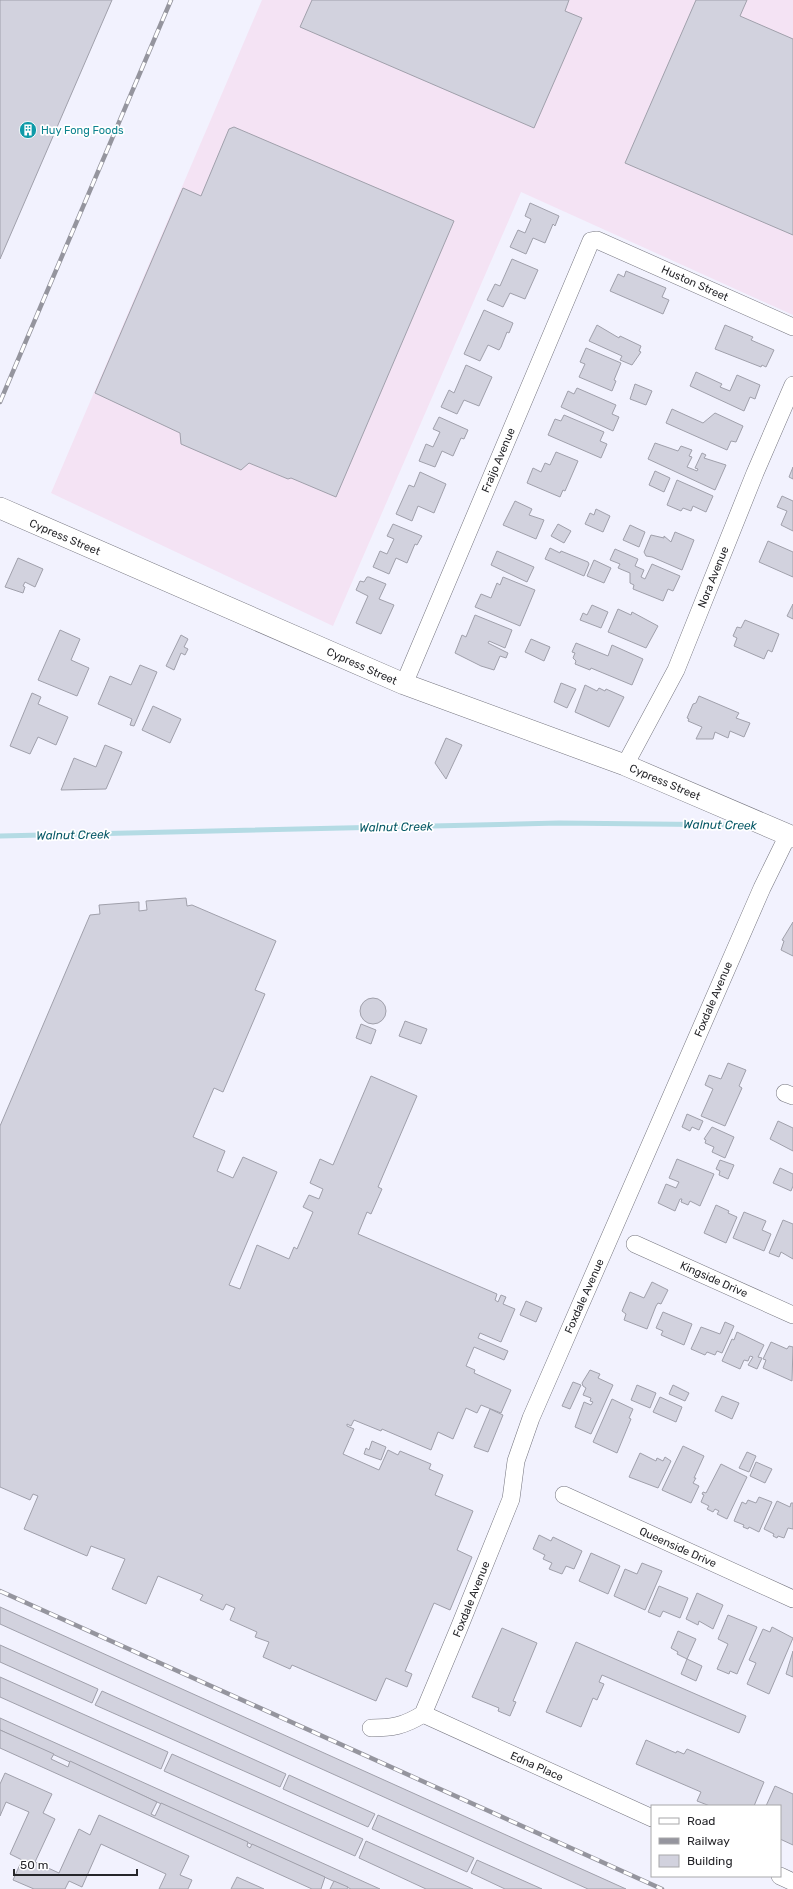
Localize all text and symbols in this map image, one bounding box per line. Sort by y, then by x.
building icon: Huy Fong Foods [18,120,38,140]
place label: Huy Fong Foods [41,124,124,137]
street label: Huston Street [659,263,731,304]
street label: Fraijo Avenue [479,426,518,495]
street label: Cypress Street [27,517,103,559]
street label: Nora Avenue [695,545,732,610]
street label: Cypress Street [324,645,400,688]
street label: Cypress Street [627,762,703,804]
water label: Walnut Creek [683,817,758,833]
water label: Walnut Creek [359,819,434,835]
water label: Walnut Creek [36,827,111,843]
street label: Foxdale Avenue [692,960,735,1039]
street label: Foxdale Avenue [562,1257,607,1336]
street label: Kingside Drive [678,1259,750,1300]
street label: Queenside Drive [637,1525,718,1570]
street label: Foxdale Avenue [450,1559,493,1639]
street label: Edna Place [508,1749,565,1784]
legend [651,1805,781,1877]
text: Road [687,1814,715,1828]
text: Railway [687,1834,730,1848]
scale bar [14,1851,137,1877]
text: Building [687,1854,733,1868]
text: 50 m [20,1858,48,1872]

